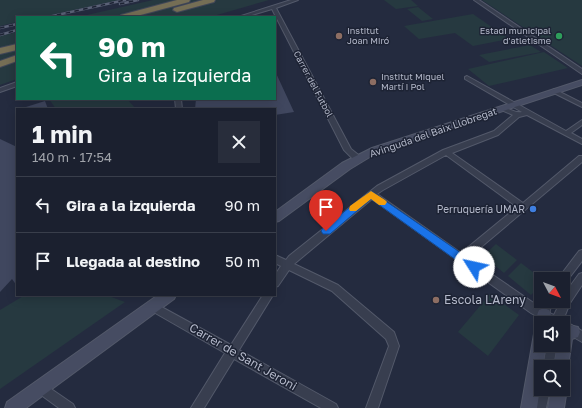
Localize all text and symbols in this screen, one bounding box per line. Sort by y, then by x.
place label: Institut Joan Miró [347,25,389,46]
place label: Estadi municipal d'atletisme [480,25,551,46]
text: 90 m [98,30,165,63]
marker: Institut Joan Miró [334,31,344,41]
marker: Estadi municipal d'atletisme [554,31,564,41]
icon: left [32,32,84,84]
street label: Carrer del Futbol [291,49,336,119]
text: Gira a la izquierda [98,64,251,86]
place label: Institut Miquel Martí i Pol [381,71,444,92]
marker: Institut Miquel Martí i Pol [368,77,378,87]
street label: Avinguda del Baix Llobregat [368,105,498,159]
text: 1 min [32,119,92,148]
button: close [218,121,260,163]
text: 140 m · 17:54 [32,149,112,165]
pin [309,190,343,231]
icon: left [32,194,54,216]
text: Gira a la izquierda [66,196,196,214]
text: 90 m [225,196,260,214]
icon: arrive [315,196,337,218]
place label: Perruquería UMAR [437,203,525,215]
marker: Perruquería UMAR [528,204,538,214]
position arrow [453,246,495,288]
icon: arrive [32,250,54,272]
text: Llegada al destino [66,252,200,270]
text: 50 m [225,252,260,270]
north arrow [534,272,570,308]
map controls [534,272,570,396]
place label: Escola L'Areny [444,292,526,307]
marker: Escola L'Areny [431,295,441,305]
button: sound [534,316,570,352]
street label: Carrer de Sant Jeroni [187,320,300,393]
button: search [534,360,570,396]

